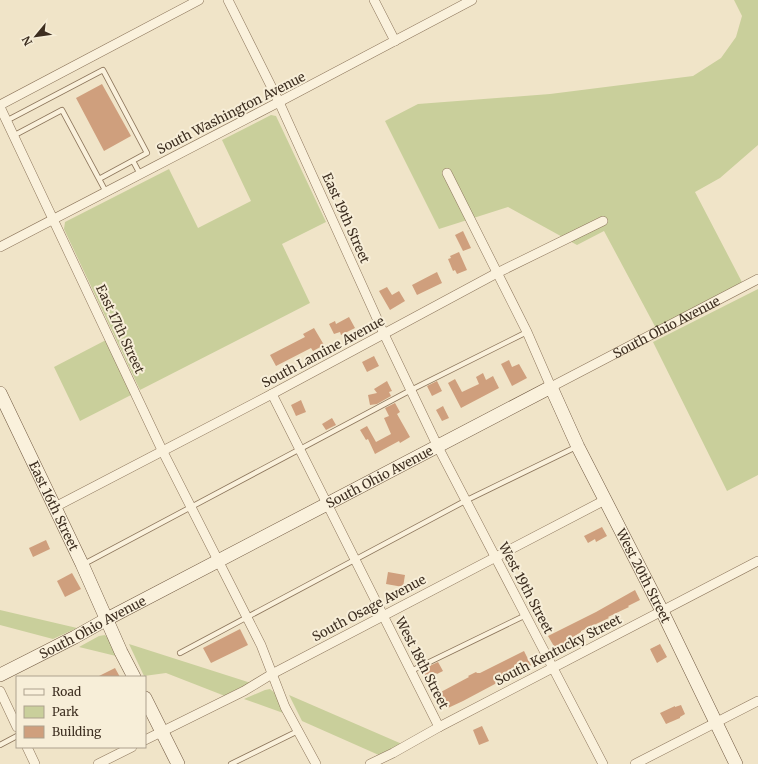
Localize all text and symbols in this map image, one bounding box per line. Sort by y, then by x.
north arrow [16,16,56,56]
text: N [19,33,35,48]
street label: South Washington Avenue [154,68,308,158]
street label: East 19th Street [318,170,374,266]
street label: East 17th Street [92,282,148,376]
street label: South Ohio Avenue [610,292,723,362]
street label: South Lamine Avenue [259,312,388,392]
street label: South Ohio Avenue [323,442,436,512]
street label: East 16th Street [25,458,83,553]
street label: West 20th Street [612,525,675,626]
street label: West 19th Street [494,539,557,636]
street label: South Osage Avenue [309,571,429,645]
street label: South Ohio Avenue [36,592,149,662]
street label: South Kentucky Street [492,611,624,689]
street label: West 18th Street [391,613,452,712]
legend [16,676,146,748]
text: Road [52,684,81,699]
text: Park [52,704,79,719]
text: Building [52,724,102,739]

